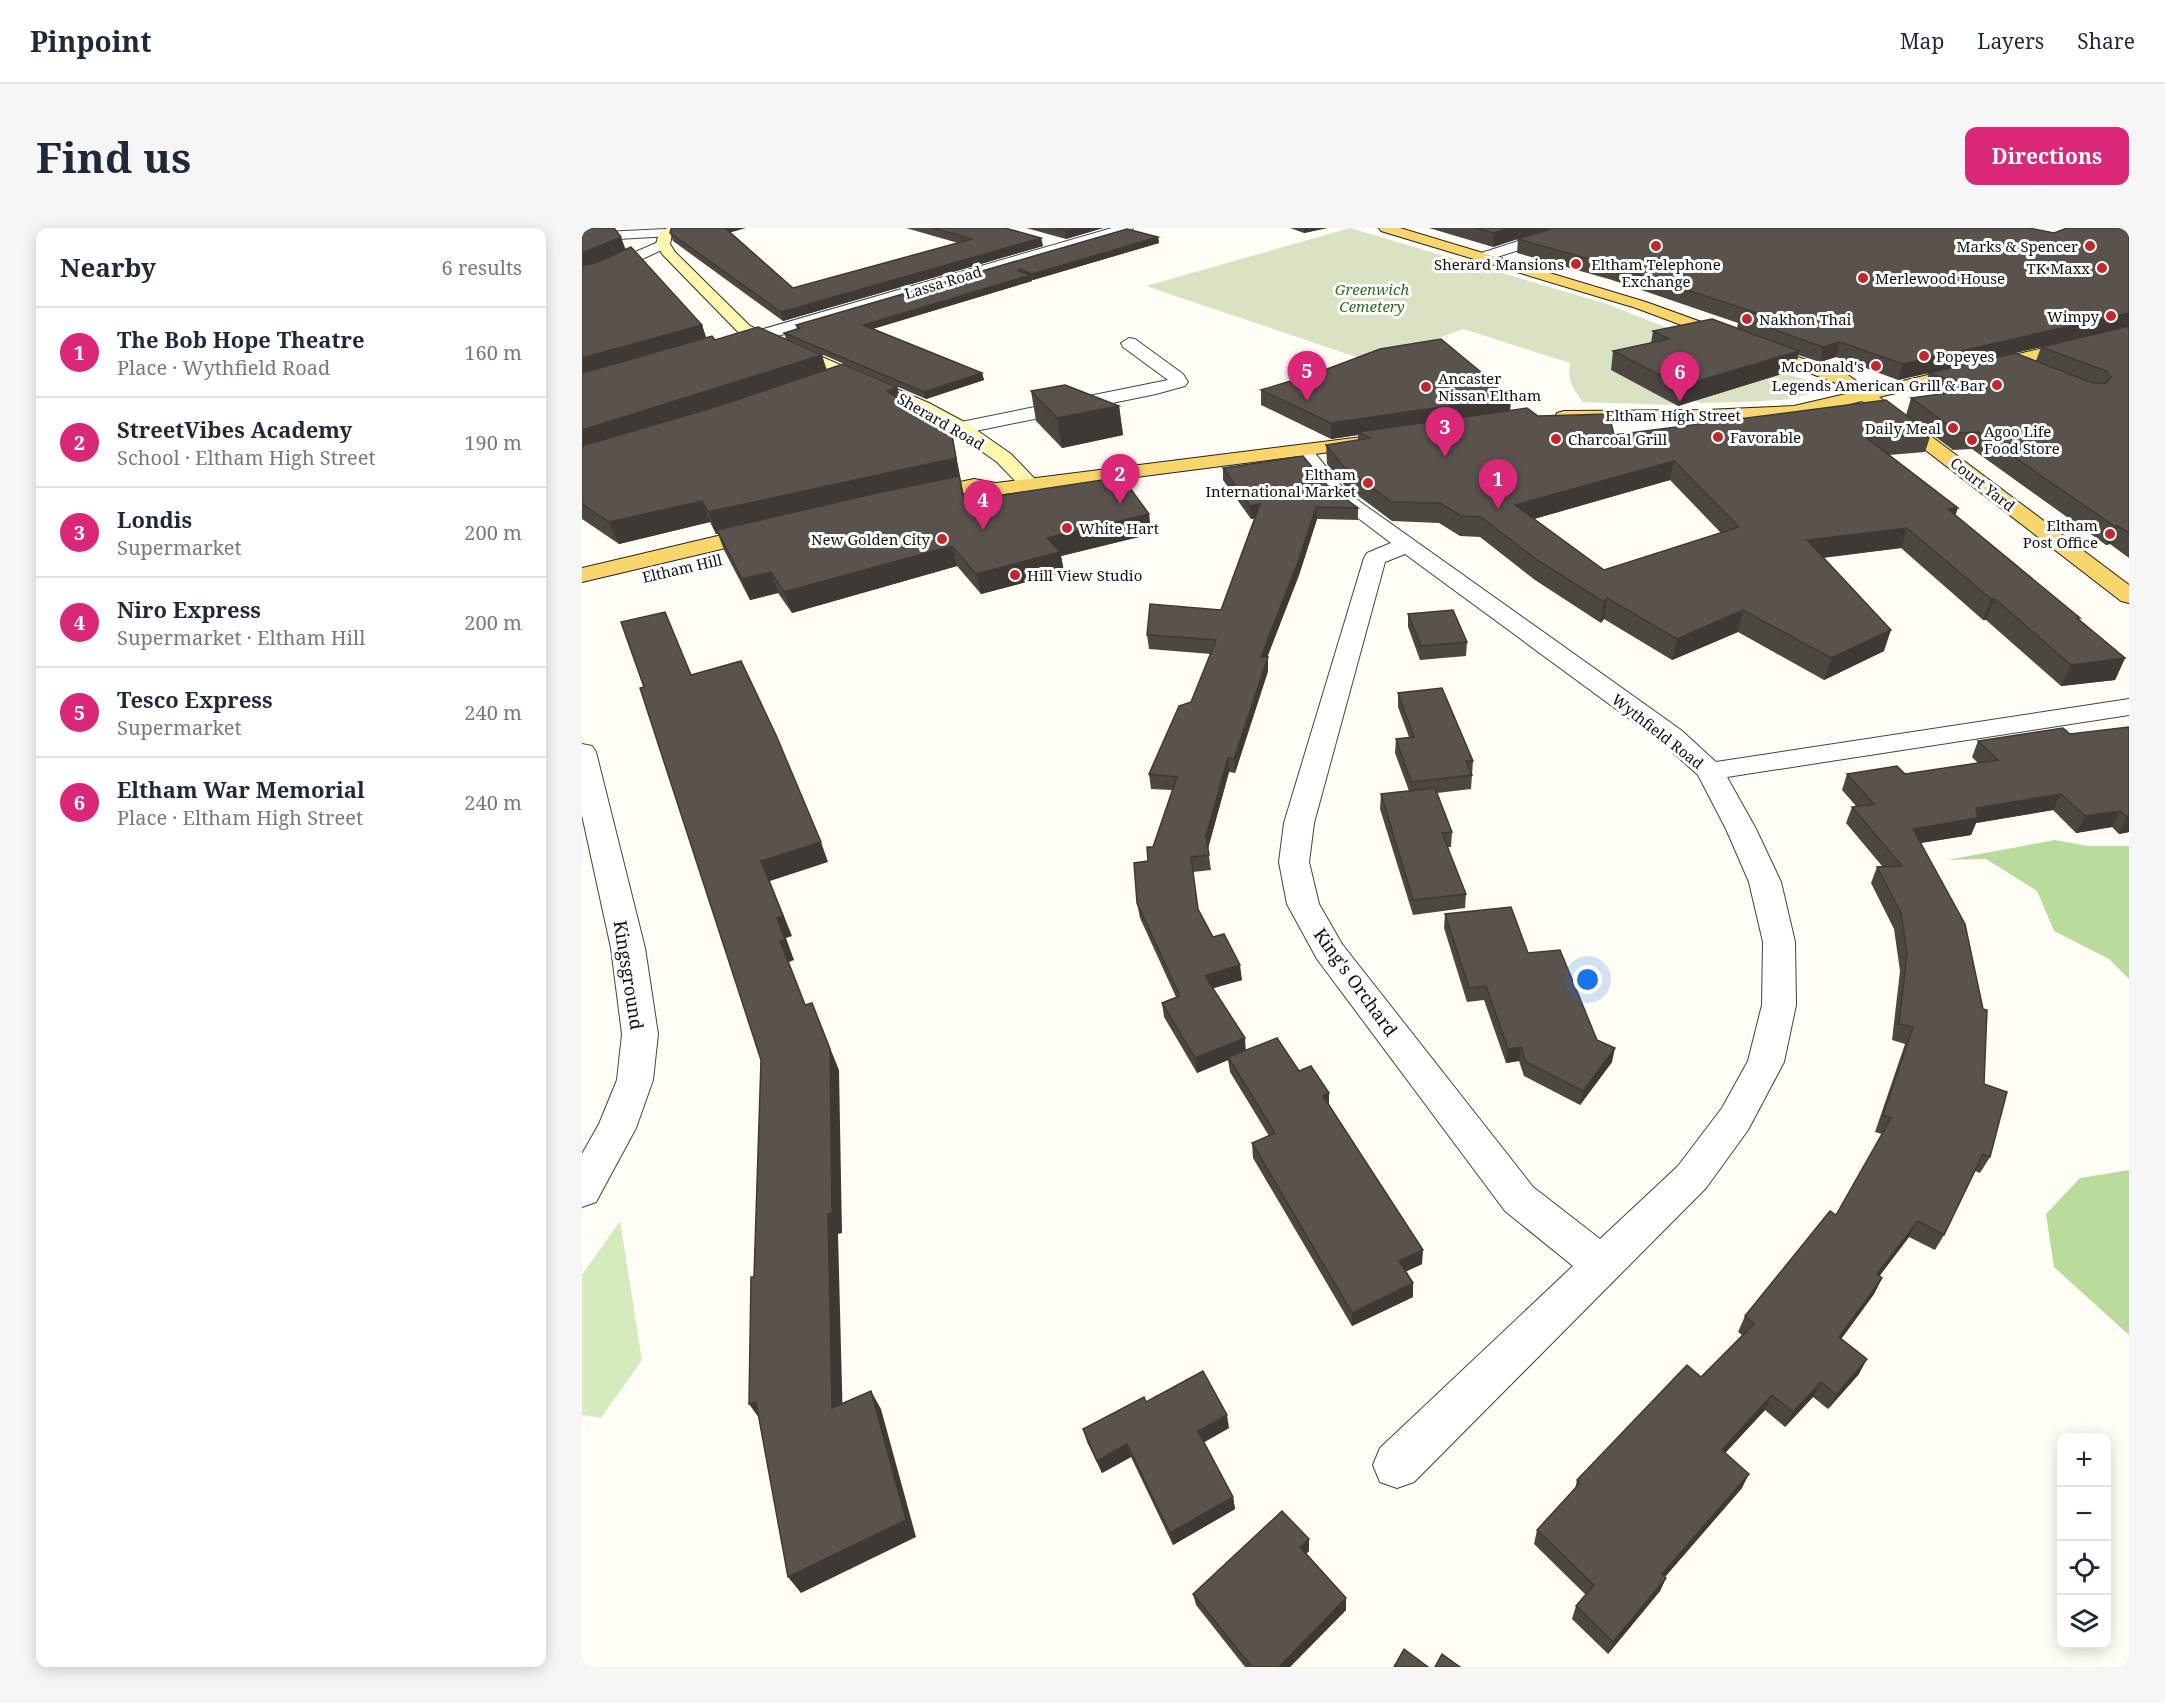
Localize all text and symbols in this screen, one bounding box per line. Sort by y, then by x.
text: Pinpoint [30,22,152,60]
text: Map [1900,27,1944,55]
text: Layers [1977,27,2044,55]
text: Share [2077,27,2135,55]
button: Directions [1965,127,2129,185]
text: Find us [36,128,191,185]
place label: Marks & Spencer [1956,236,2078,256]
marker: Eltham Telephone Exchange [1649,239,1663,253]
marker: Marks & Spencer [2083,239,2097,253]
text: Nearby [60,249,156,285]
text: 6 results [442,254,522,281]
place label: Sherard Mansions [1434,254,1564,274]
place label: Eltham Telephone Exchange [1591,254,1721,291]
marker: Sherard Mansions [1569,257,1583,271]
place label: TK Maxx [2027,258,2090,278]
street label: Lassa Road [902,261,984,303]
marker: TK Maxx [2095,261,2109,275]
place label: Merlewood House [1875,268,2005,288]
marker: Merlewood House [1856,271,1870,285]
park label: Greenwich Cemetery [1335,279,1409,316]
place label: Wimpy [2047,306,2100,326]
place label: Nakhon Thai [1759,309,1852,329]
marker: Wimpy [2104,309,2118,323]
marker: Nakhon Thai [1740,312,1754,326]
text: The Bob Hope Theatre [117,324,364,354]
text: 1 [74,339,85,366]
text: 160 m [464,339,522,366]
place label: Popeyes [1936,346,1994,366]
marker: Popeyes [1917,349,1931,363]
pin: 5 [1288,352,1326,401]
pin: 6 [1660,352,1700,402]
text: Place · Wythfield Road [117,354,330,381]
place label: McDonald's [1781,356,1864,376]
marker: McDonald's [1869,359,1883,373]
place label: Ancaster Nissan Eltham [1438,368,1541,405]
place label: Legends American Grill & Bar [1772,375,1985,395]
marker: Legends American Grill & Bar [1990,378,2004,392]
marker: Ancaster Nissan Eltham [1419,380,1433,394]
street label: Sherard Road [894,388,988,454]
street label: Eltham High Street [1605,405,1741,425]
pin: 3 [1426,408,1464,457]
text: StreetVibes Academy [117,414,352,444]
place label: Daily Meal [1865,418,1941,438]
marker: Daily Meal [1946,421,1960,435]
place label: Agoo Life Food Store [1984,421,2060,458]
place label: Favorable [1730,427,1801,447]
text: 2 [74,429,85,456]
text: 190 m [464,429,522,456]
place label: Charcoal Grill [1568,429,1668,449]
marker: Favorable [1711,430,1725,444]
marker: Charcoal Grill [1549,432,1563,446]
marker: Agoo Life Food Store [1965,433,1979,447]
text: School · Eltham High Street [117,444,376,471]
street label: Court Yard [1947,452,2019,516]
pin: 2 [1100,454,1140,504]
pin: 1 [1478,460,1518,509]
place label: Eltham International Market [1206,464,1356,501]
marker: Eltham International Market [1361,476,1375,490]
pin: 4 [964,480,1002,530]
text: Londis [117,504,192,534]
place label: Eltham Post Office [2023,515,2098,552]
place label: White Hart [1079,518,1159,538]
text: 3 [74,519,85,546]
text: 200 m [464,519,522,546]
marker: White Hart [1060,521,1074,535]
marker: Eltham Post Office [2103,527,2117,541]
place label: New Golden City [811,529,931,549]
marker: New Golden City [935,532,949,546]
text: Supermarket [117,534,242,561]
street label: Eltham Hill [640,549,724,587]
place label: Hill View Studio [1027,565,1142,585]
marker: Hill View Studio [1008,568,1022,582]
text: Niro Express [117,594,261,624]
text: 4 [74,609,85,636]
text: 200 m [464,609,522,636]
text: Supermarket · Eltham Hill [117,624,365,651]
text: Tesco Express [117,684,273,714]
street label: Wythfield Road [1608,689,1708,773]
text: 5 [74,699,85,726]
text: 240 m [464,699,522,726]
text: Supermarket [117,714,242,741]
text: Eltham War Memorial [117,774,365,804]
text: 6 [74,789,85,816]
text: 240 m [464,789,522,816]
text: Place · Eltham High Street [117,804,363,831]
street label: Kingsground [609,919,649,1031]
street label: King's Orchard [1309,923,1403,1041]
your location [1573,965,1602,994]
map controls [2057,1433,2111,1649]
button: + [2057,1433,2111,1487]
button: − [2057,1487,2111,1541]
button: locate [2057,1541,2111,1595]
button: layers [2057,1595,2111,1649]

